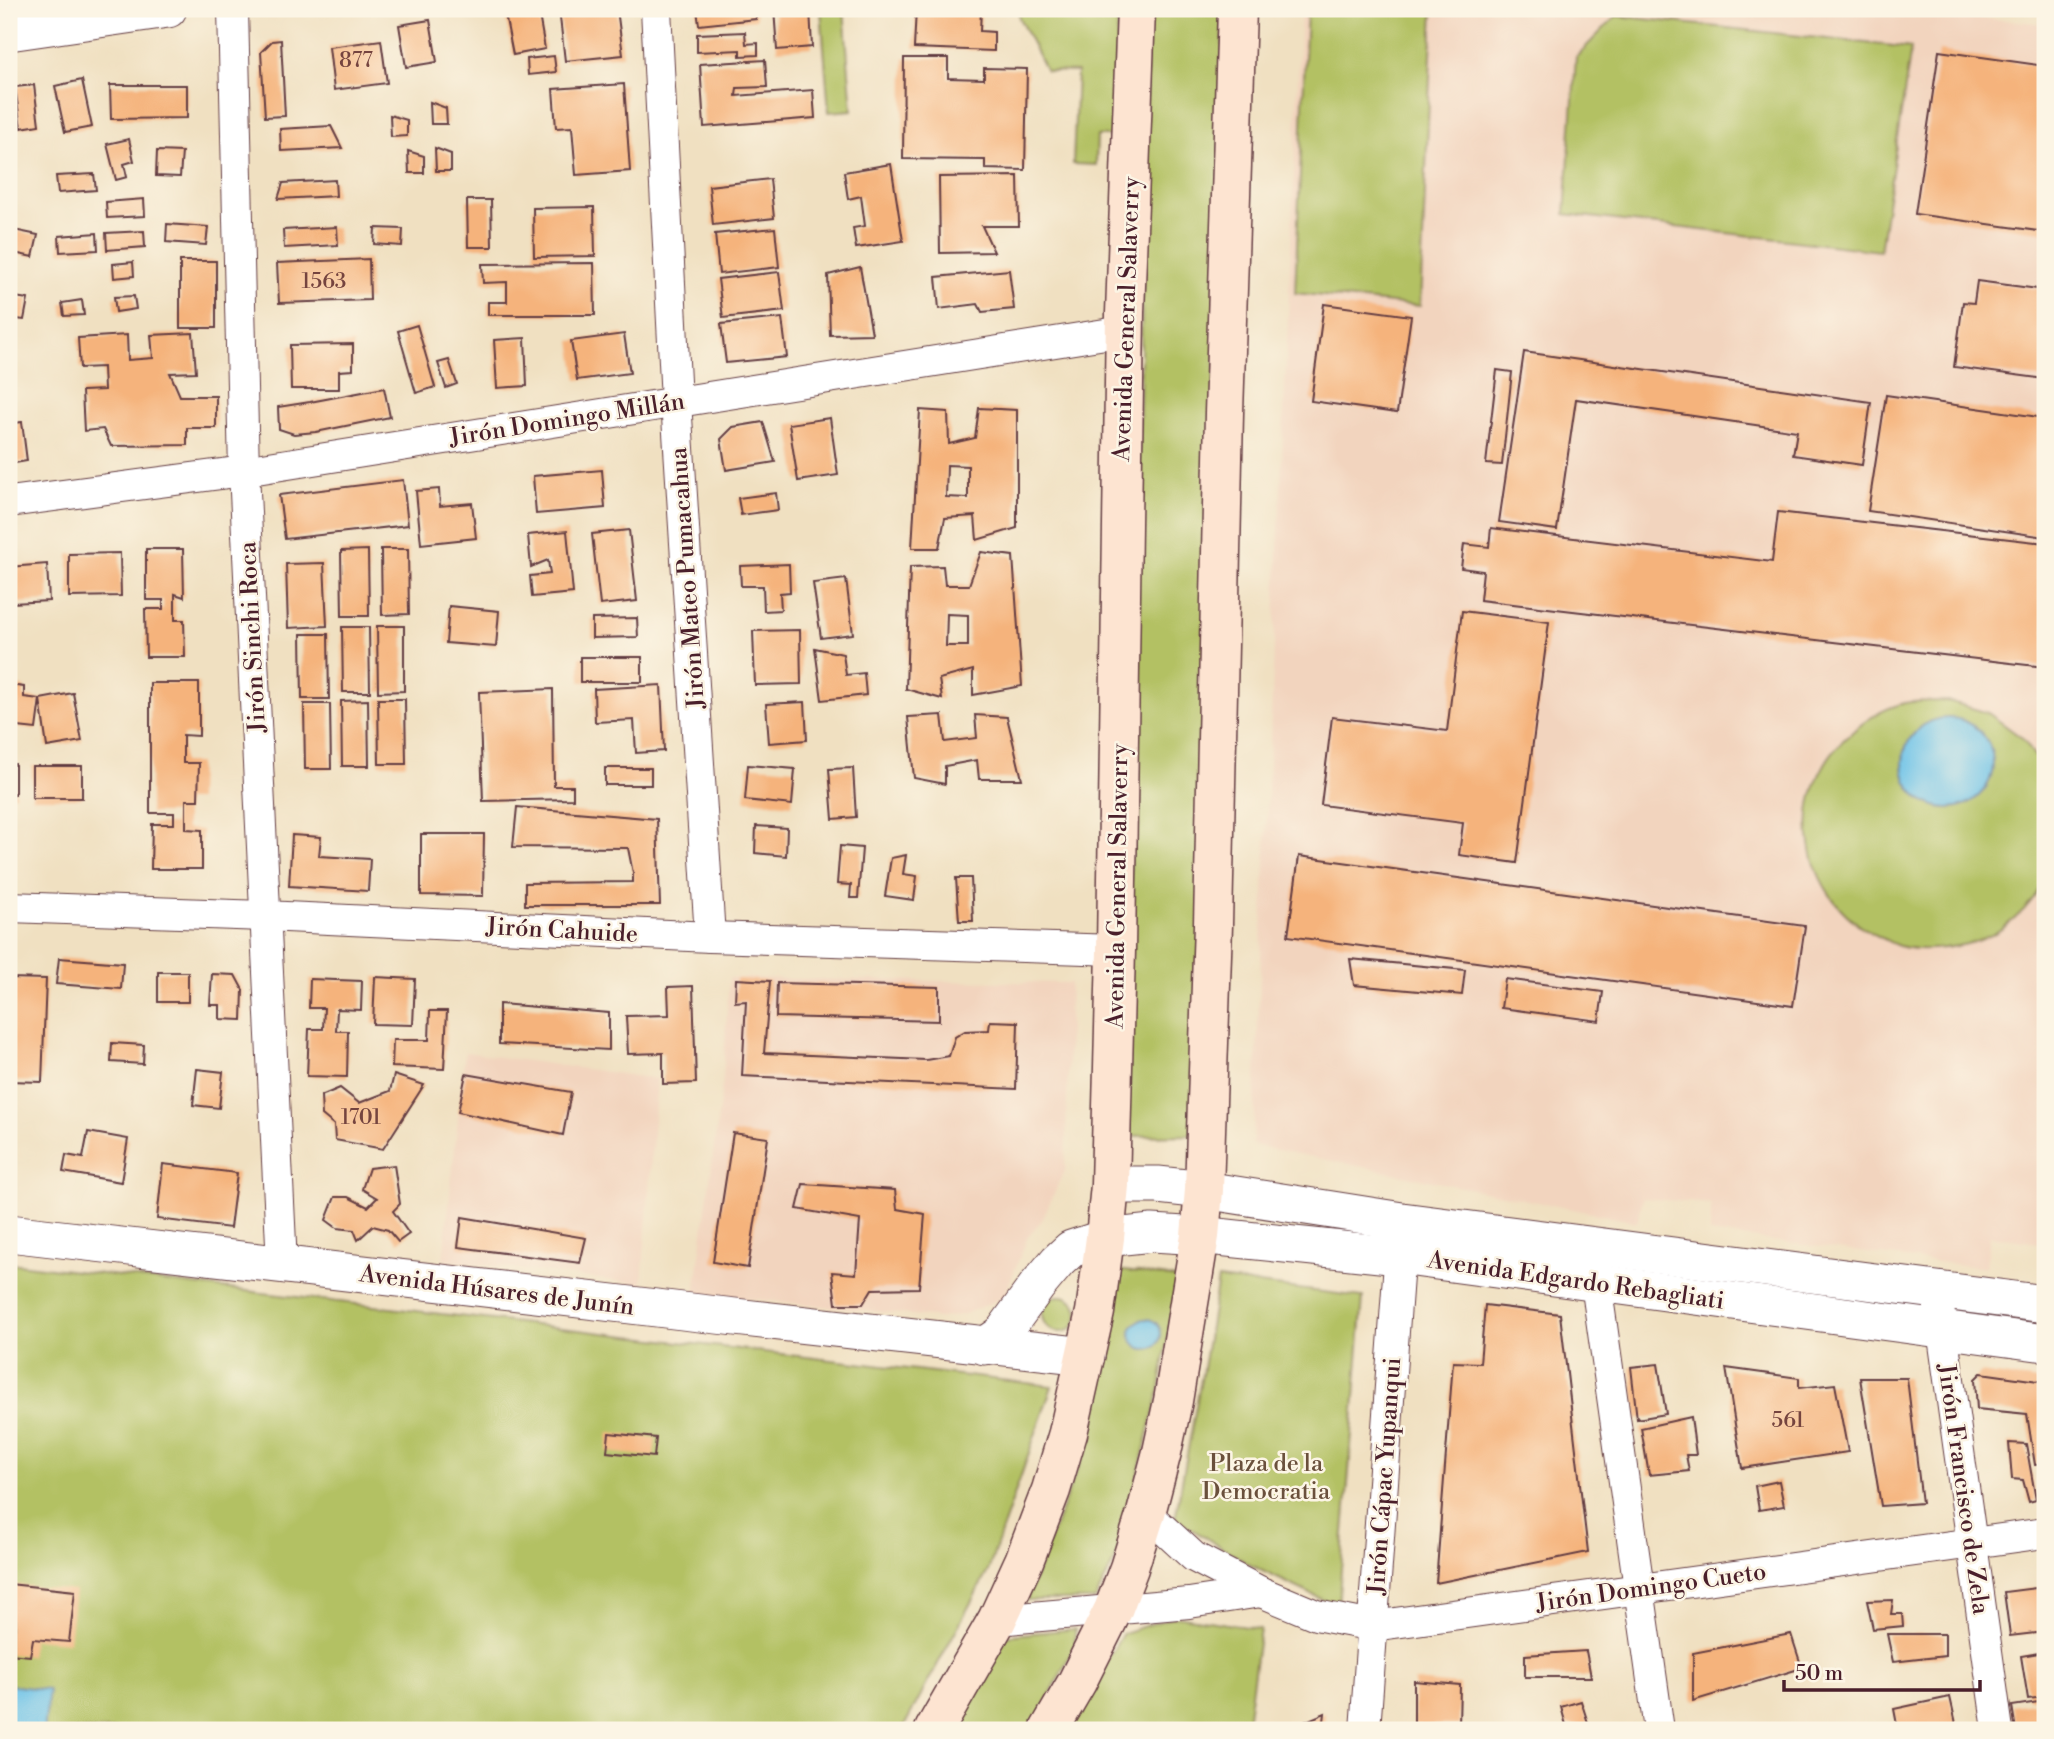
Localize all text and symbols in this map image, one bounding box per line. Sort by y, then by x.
house number: 877 [339,48,373,74]
street label: Avenida General Salaverry [1107,176,1147,463]
house number: 1563 [302,269,346,295]
street label: Jirón Domingo Millán [446,387,687,454]
street label: Jirón Mateo Pumacahua [664,445,712,711]
street label: Jirón Sinchi Roca [233,540,273,734]
street label: Avenida General Salaverry [1100,743,1135,1030]
street label: Jirón Cahuide [484,912,639,950]
house number: 1701 [341,1105,381,1131]
street label: Avenida Edgardo Rebagliati [1425,1245,1726,1317]
street label: Avenida Húsares de Junín [357,1259,636,1323]
street label: Jirón Cápac Yupanqui [1362,1356,1408,1597]
street label: Jirón Francisco de Zela [1930,1361,1996,1617]
house number: 561 [1772,1408,1804,1434]
park label: Plaza de la Democratia [1202,1449,1331,1507]
street label: Jirón Domingo Cueto [1533,1557,1768,1619]
scale bar [1784,1648,1980,1692]
text: 50 m [1795,1661,1843,1687]

